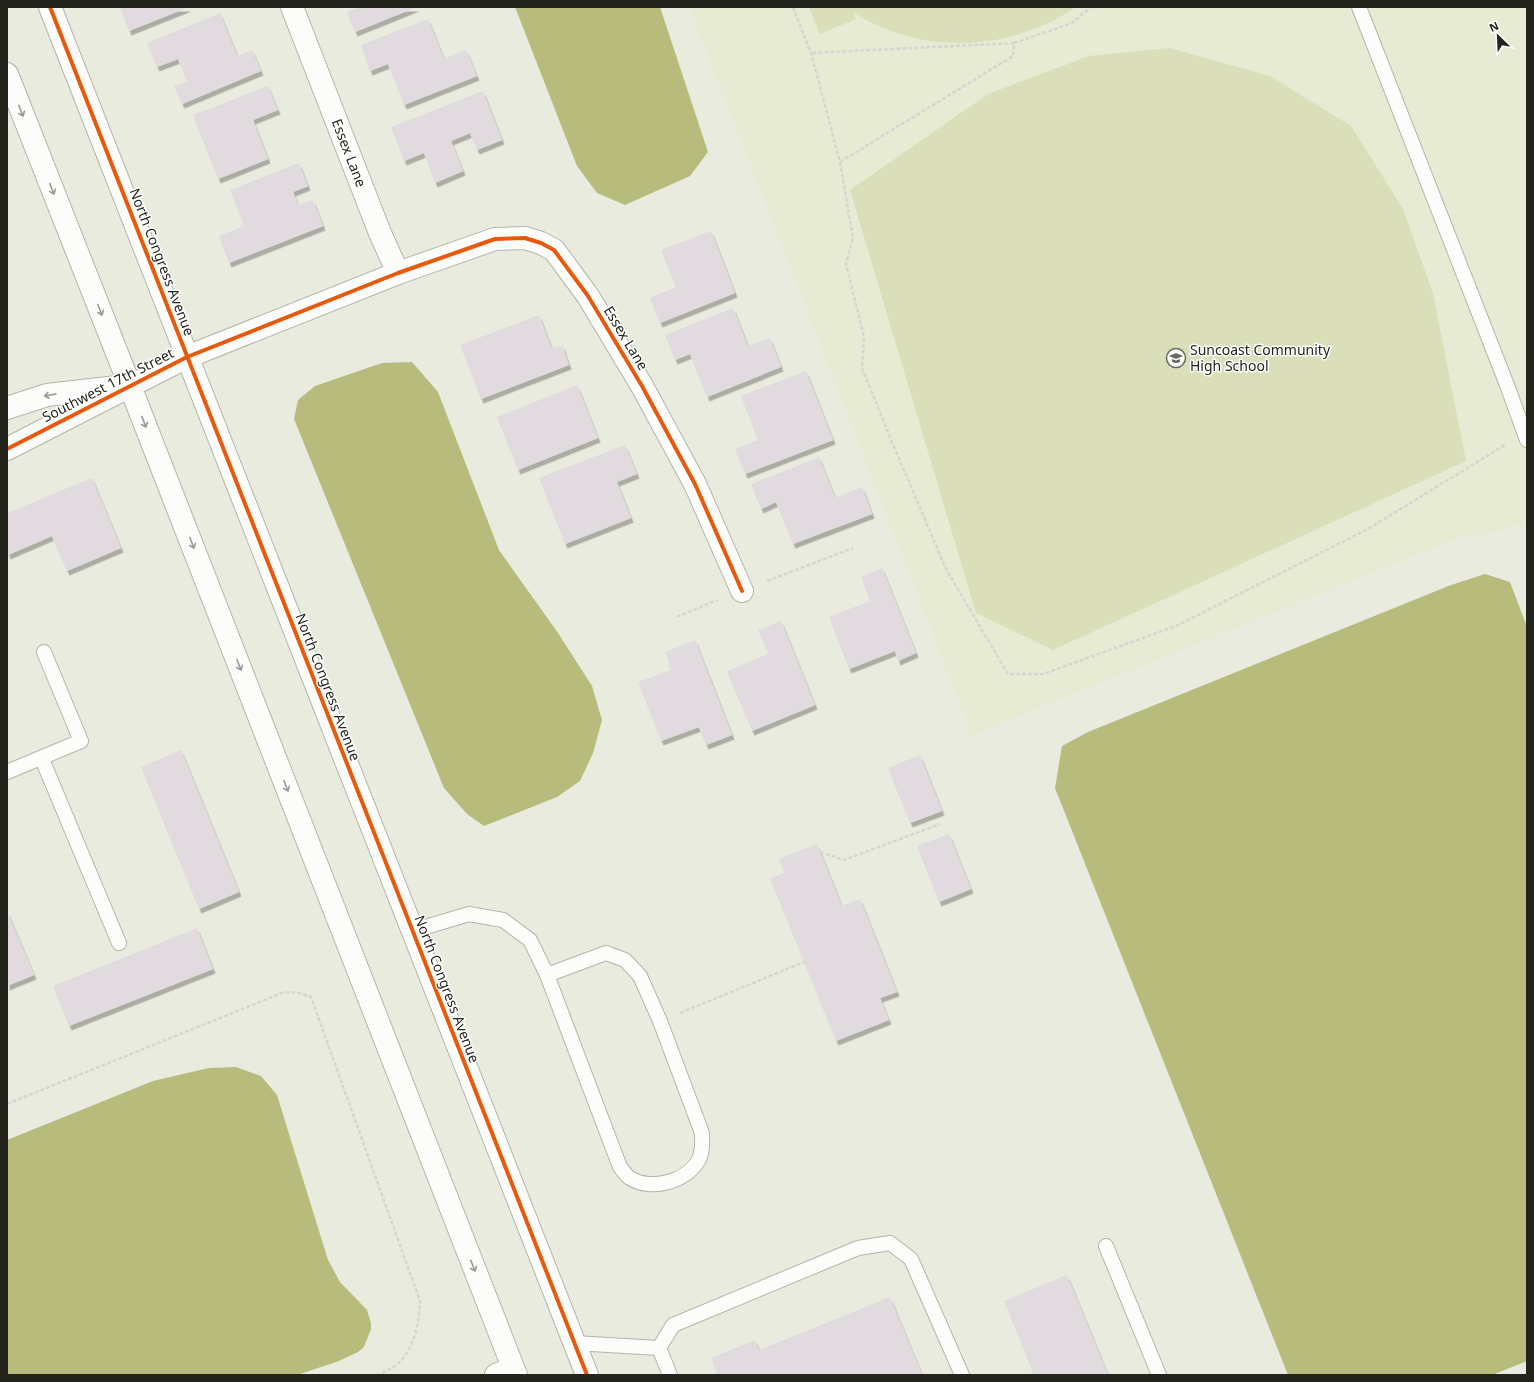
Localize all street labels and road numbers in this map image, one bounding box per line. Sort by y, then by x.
street label: Essex Lane [328,116,371,190]
street label: North Congress Avenue [126,185,199,338]
street label: Essex Lane [600,302,653,373]
street label: Southwest 17th Street [39,343,177,426]
street label: North Congress Avenue [292,610,365,763]
street label: North Congress Avenue [411,912,484,1065]

